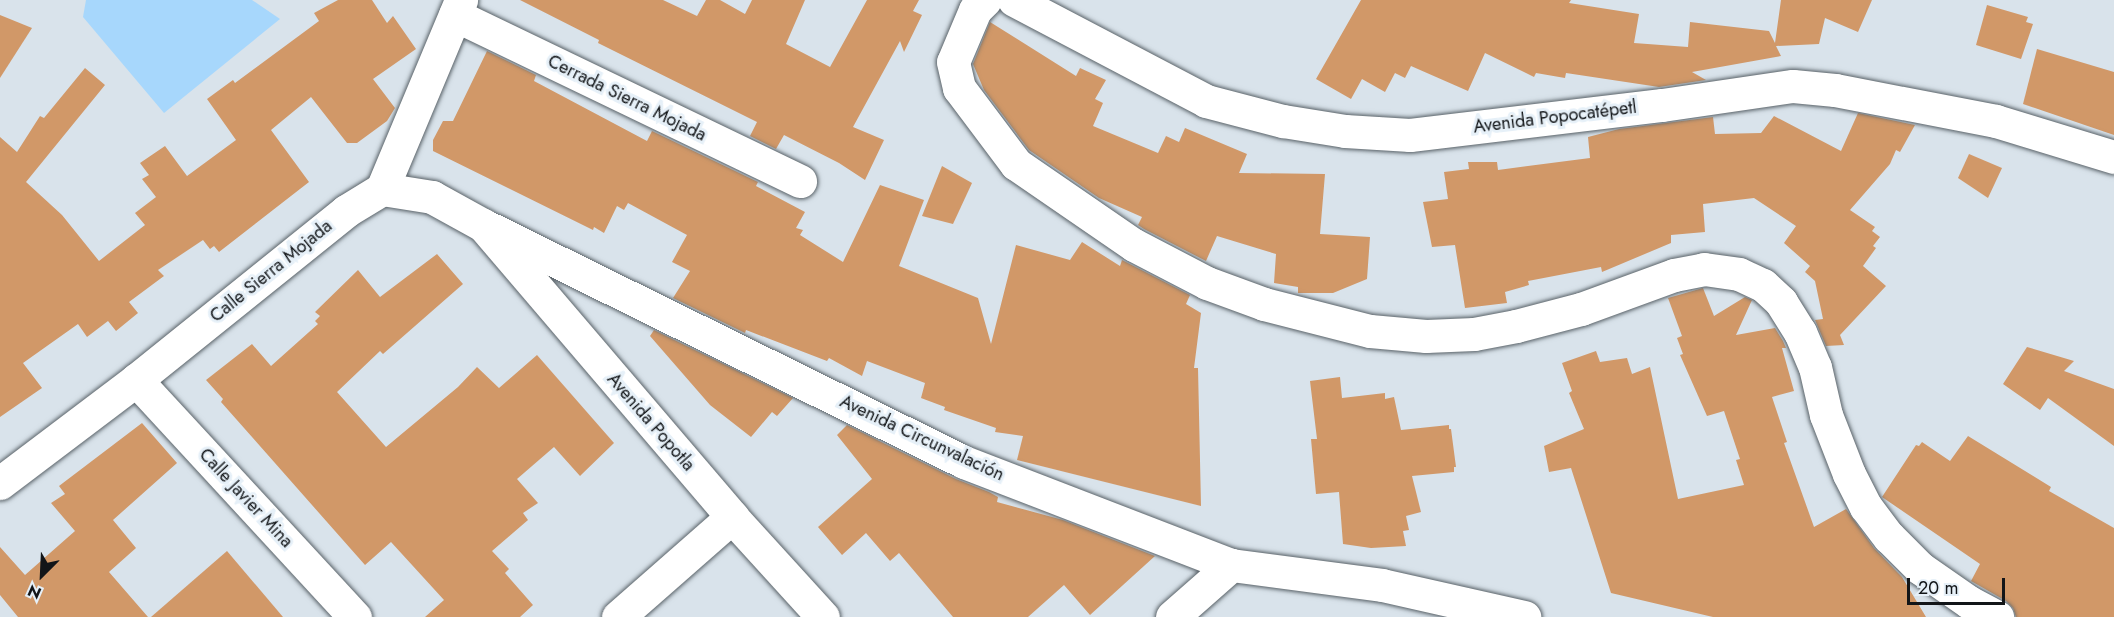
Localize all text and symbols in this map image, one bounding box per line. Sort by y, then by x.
street label: Cerrada Sierra Mojada [544,50,710,146]
street label: Avenida Popocatépetl [1472,96,1638,138]
street label: Calle Sierra Mojada [206,215,336,327]
street label: Avenida Popotla [603,369,699,475]
street label: Avenida Circunvalación [836,390,1008,486]
street label: Calle Javier Mina [195,444,297,552]
north arrow [12,545,72,605]
scale bar [1910,566,2008,604]
text: 20 m [1918,575,1958,601]
text: N [24,579,45,605]

